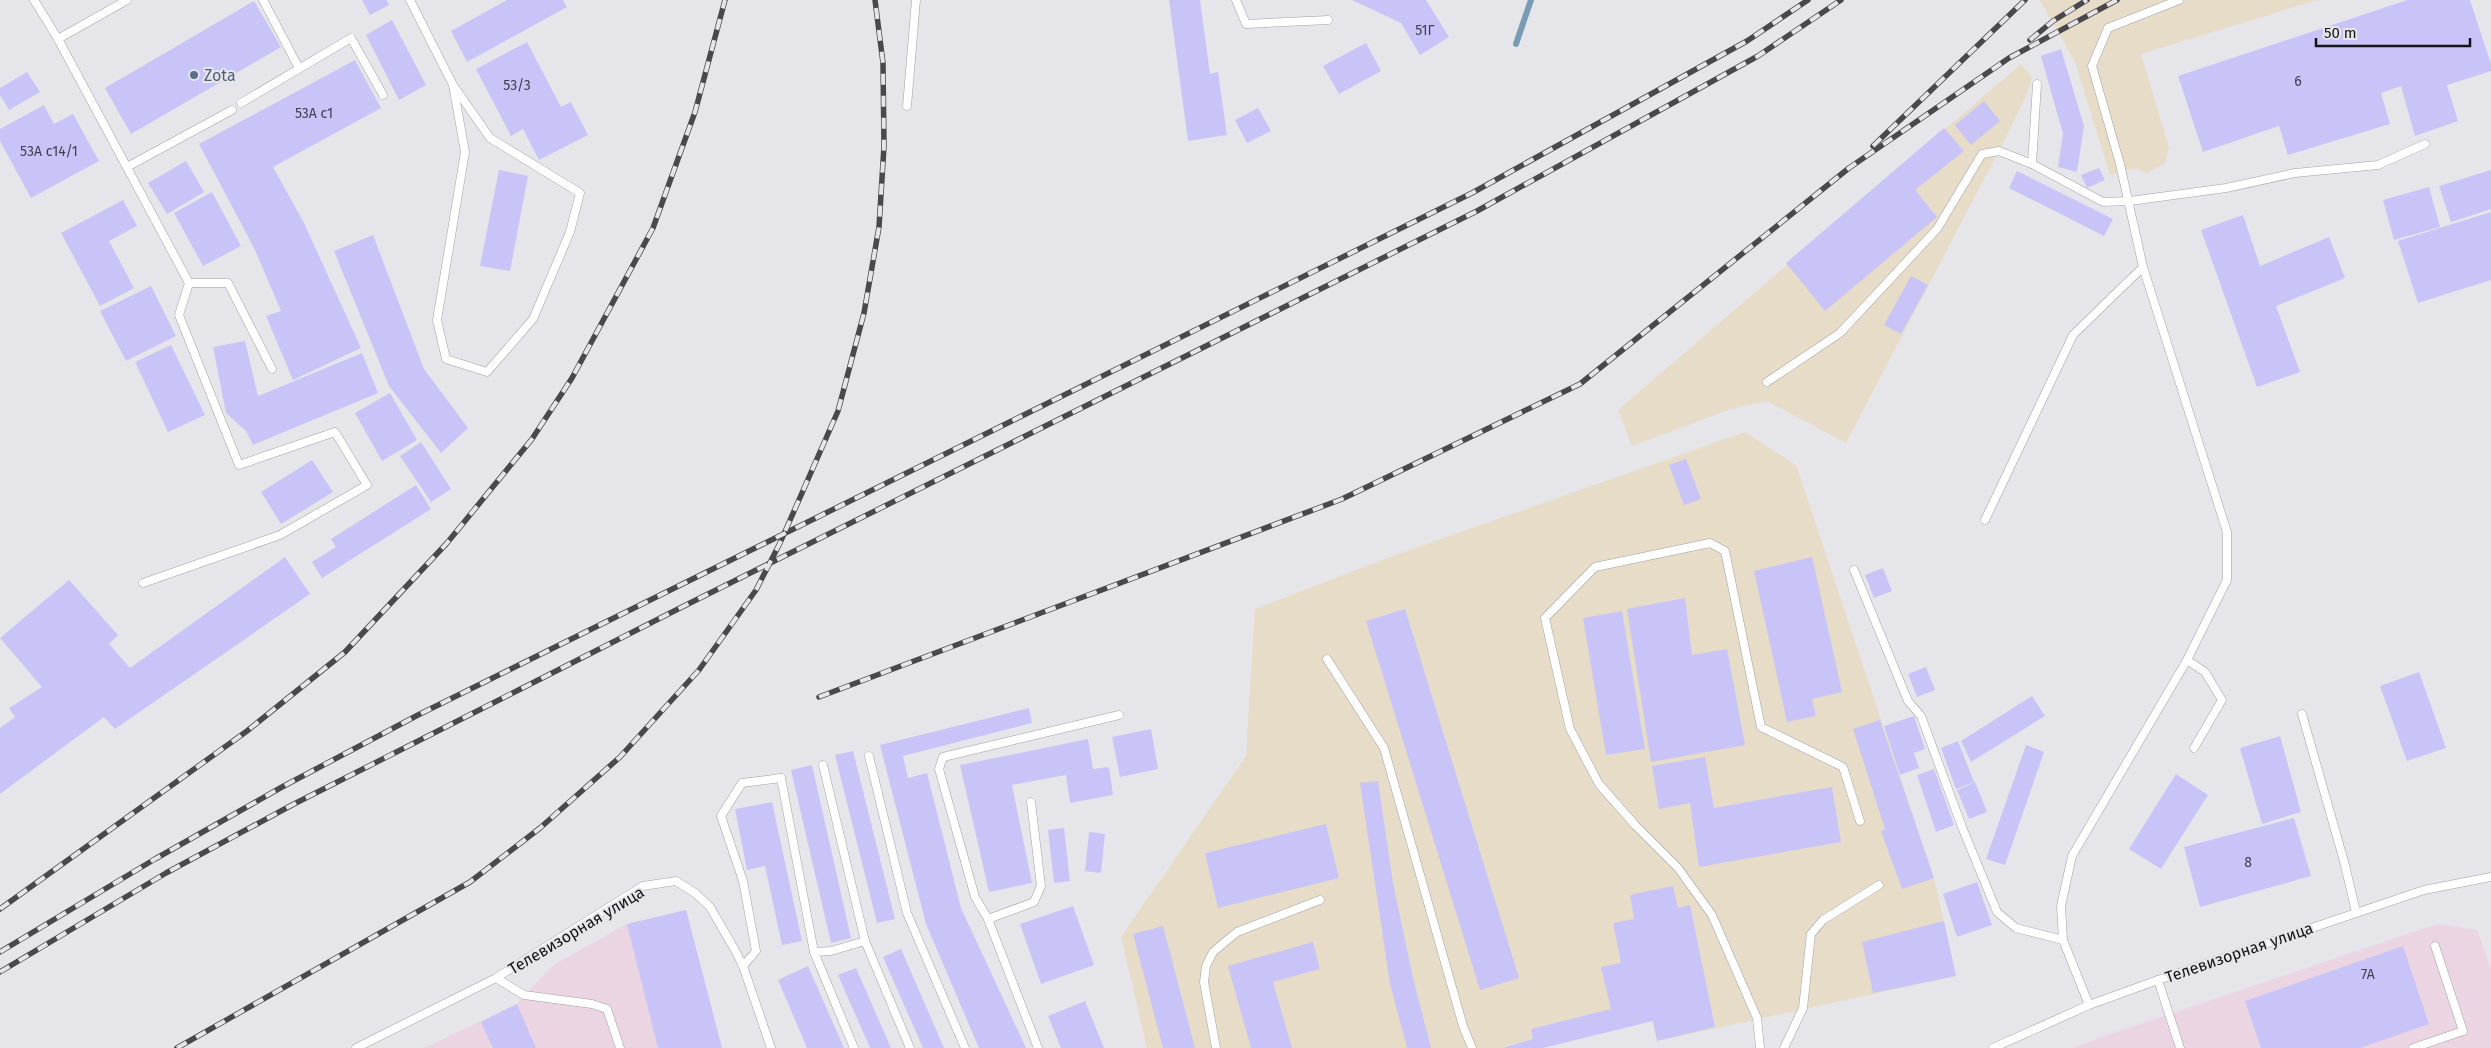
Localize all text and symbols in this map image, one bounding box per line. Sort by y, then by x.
scale bar [2316,15,2470,47]
house number: 51Г [1415,22,1435,39]
text: 50 m [2324,24,2357,42]
place label: Zota [204,66,236,85]
marker: Zota [188,69,200,81]
house number: 6 [2294,73,2302,90]
house number: 53/3 [503,77,531,94]
house number: 53А с1 [295,105,333,122]
house number: 53А с14/1 [20,143,78,160]
house number: 8 [2244,854,2252,871]
street label: Телевизорная улица [505,882,648,979]
street label: Телевизорная улица [2163,918,2316,987]
house number: 7А [2361,966,2375,983]

